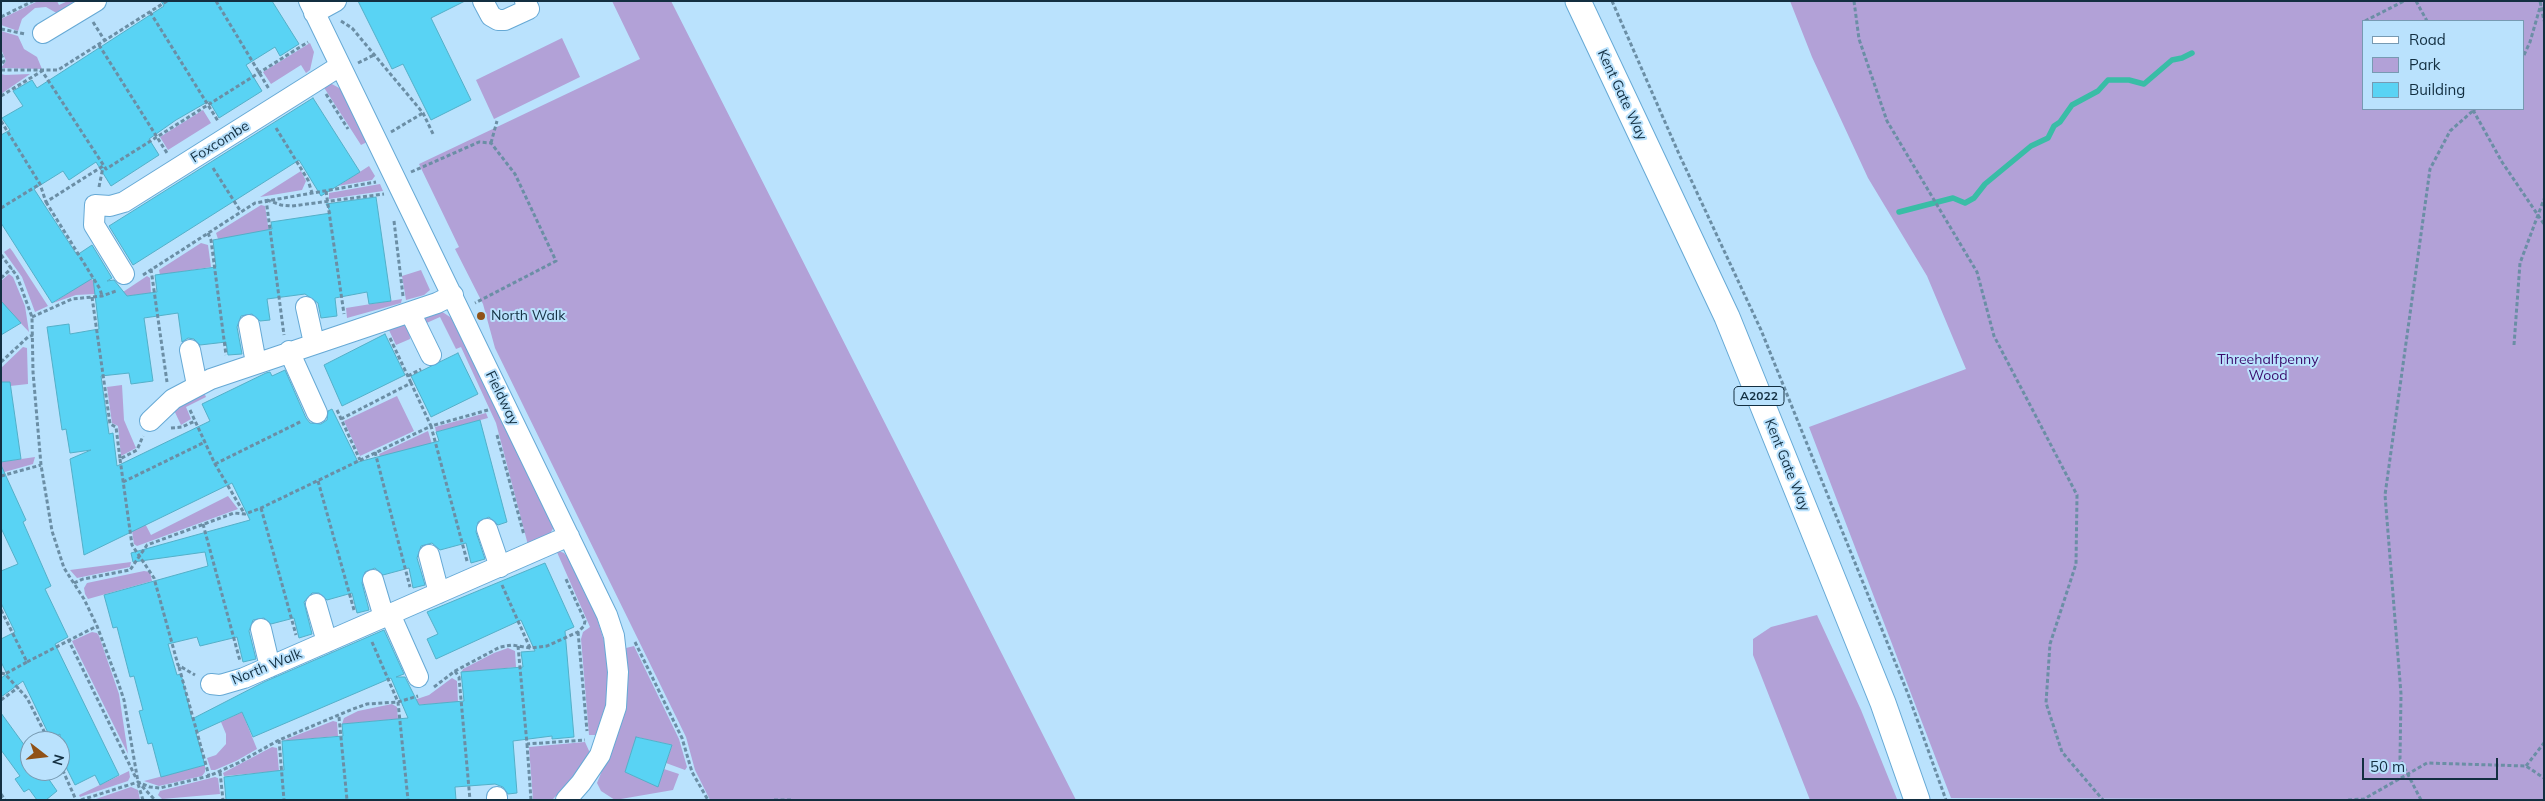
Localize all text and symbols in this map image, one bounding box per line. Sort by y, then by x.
legend [2362,20,2525,110]
text: Road [2409,30,2446,49]
street label: Kent Gate Way [1594,47,1650,143]
text: Park [2409,55,2441,74]
text: Building [2409,80,2465,99]
street label: Foxcombe [188,117,252,167]
place label: North Walk [491,308,565,324]
marker: North Walk [475,310,487,322]
park label: Threehalfpenny Wood [2217,352,2319,384]
street label: Fieldway [482,368,522,428]
road number: A2022 [1734,386,1784,406]
street label: Kent Gate Way [1761,416,1813,514]
street label: North Walk [229,645,305,689]
north arrow [20,731,70,781]
scale bar [2365,748,2501,780]
text: N [48,752,69,767]
text: 50 m [2370,757,2405,776]

